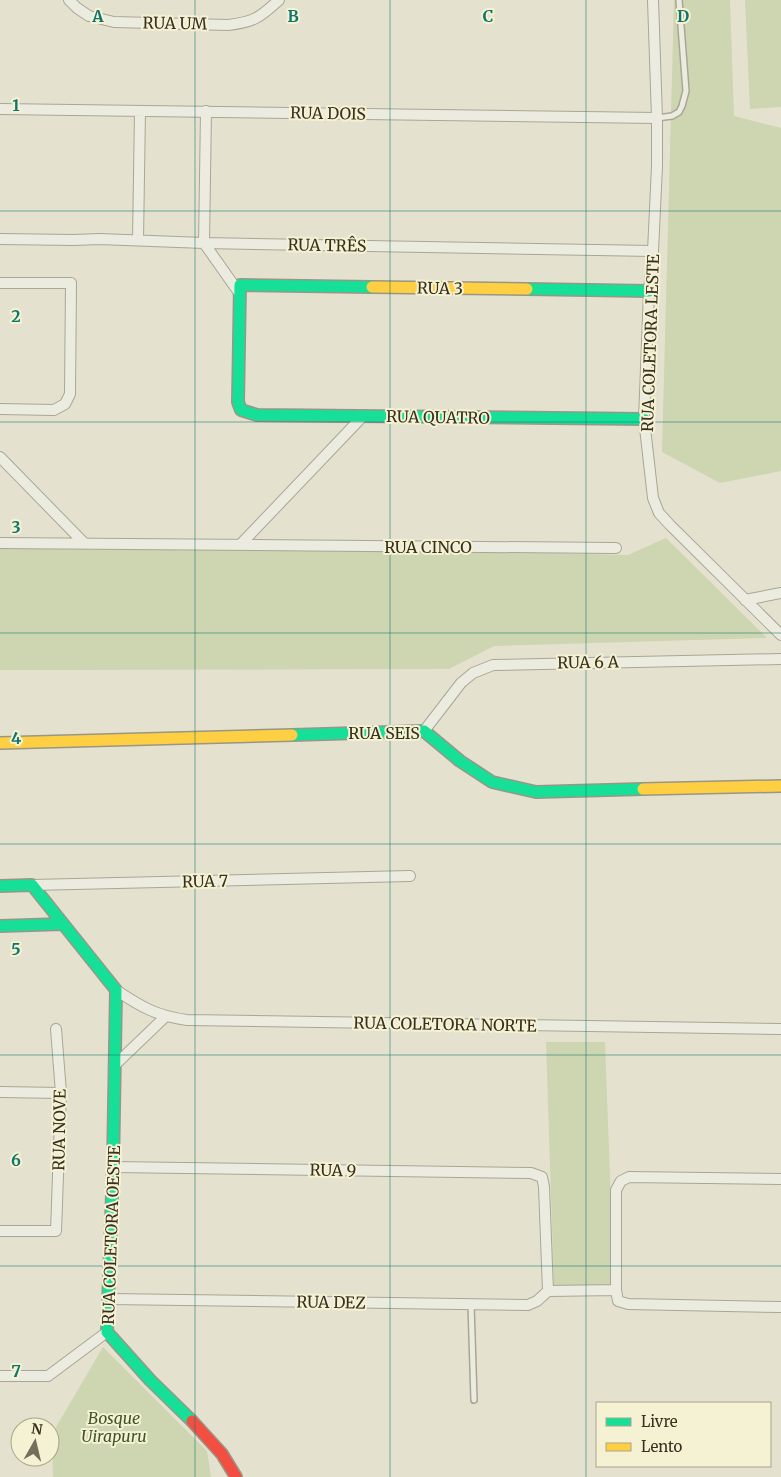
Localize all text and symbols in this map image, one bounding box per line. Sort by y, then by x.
text: A [91,6,104,26]
text: B [287,6,299,26]
text: C [483,6,493,26]
text: D [677,6,689,26]
street label: RUA UM [143,12,208,34]
text: 1 [12,95,20,115]
street label: RUA DOIS [290,102,366,124]
street label: RUA TRÊS [287,234,367,256]
street label: RUA COLETORA LESTE [637,253,663,432]
street label: RUA 3 [417,278,463,298]
text: 2 [11,306,21,326]
street label: RUA QUATRO [386,406,490,428]
text: 3 [11,517,21,537]
street label: RUA CINCO [384,537,472,557]
street label: RUA 6 A [557,651,620,673]
street label: RUA SEIS [348,723,420,743]
text: 4 [11,728,21,748]
street label: RUA 7 [182,871,228,891]
text: 5 [11,939,21,959]
street label: RUA COLETORA NORTE [353,1012,538,1036]
street label: RUA NOVE [48,1088,70,1171]
street label: RUA COLETORA OESTE [98,1144,124,1325]
text: 6 [11,1150,21,1170]
street label: RUA 9 [310,1160,356,1180]
street label: RUA DEZ [296,1291,366,1313]
text: 7 [11,1361,21,1381]
legend [596,1402,771,1467]
park label: Bosque Uirapuru [81,1408,147,1446]
text: Livre [641,1412,678,1431]
north arrow [10,1417,60,1467]
text: N [30,1419,44,1439]
text: Lento [641,1437,683,1456]

